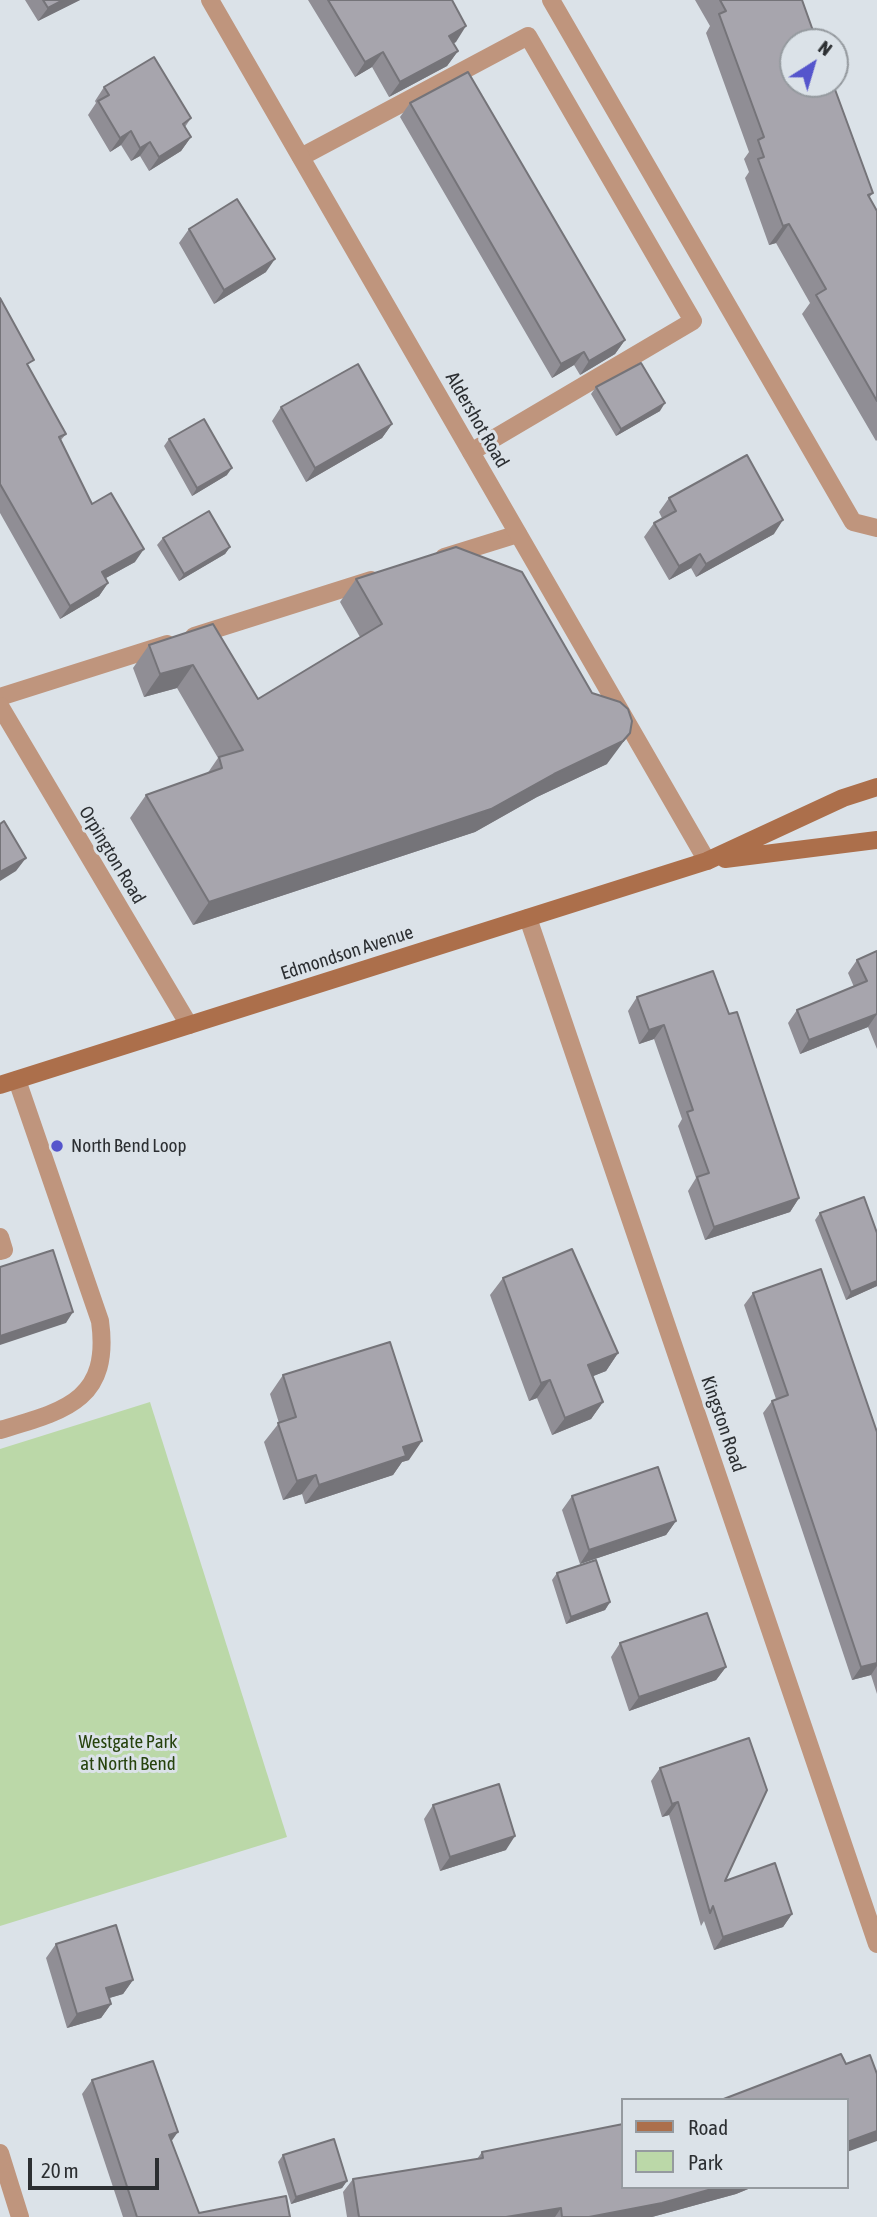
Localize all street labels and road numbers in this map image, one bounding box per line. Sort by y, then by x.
street label: Aldershot Road [440,368,514,472]
street label: Orpington Road [74,802,150,908]
street label: Edmondson Avenue [278,921,416,985]
street label: Kingston Road [696,1373,750,1475]

